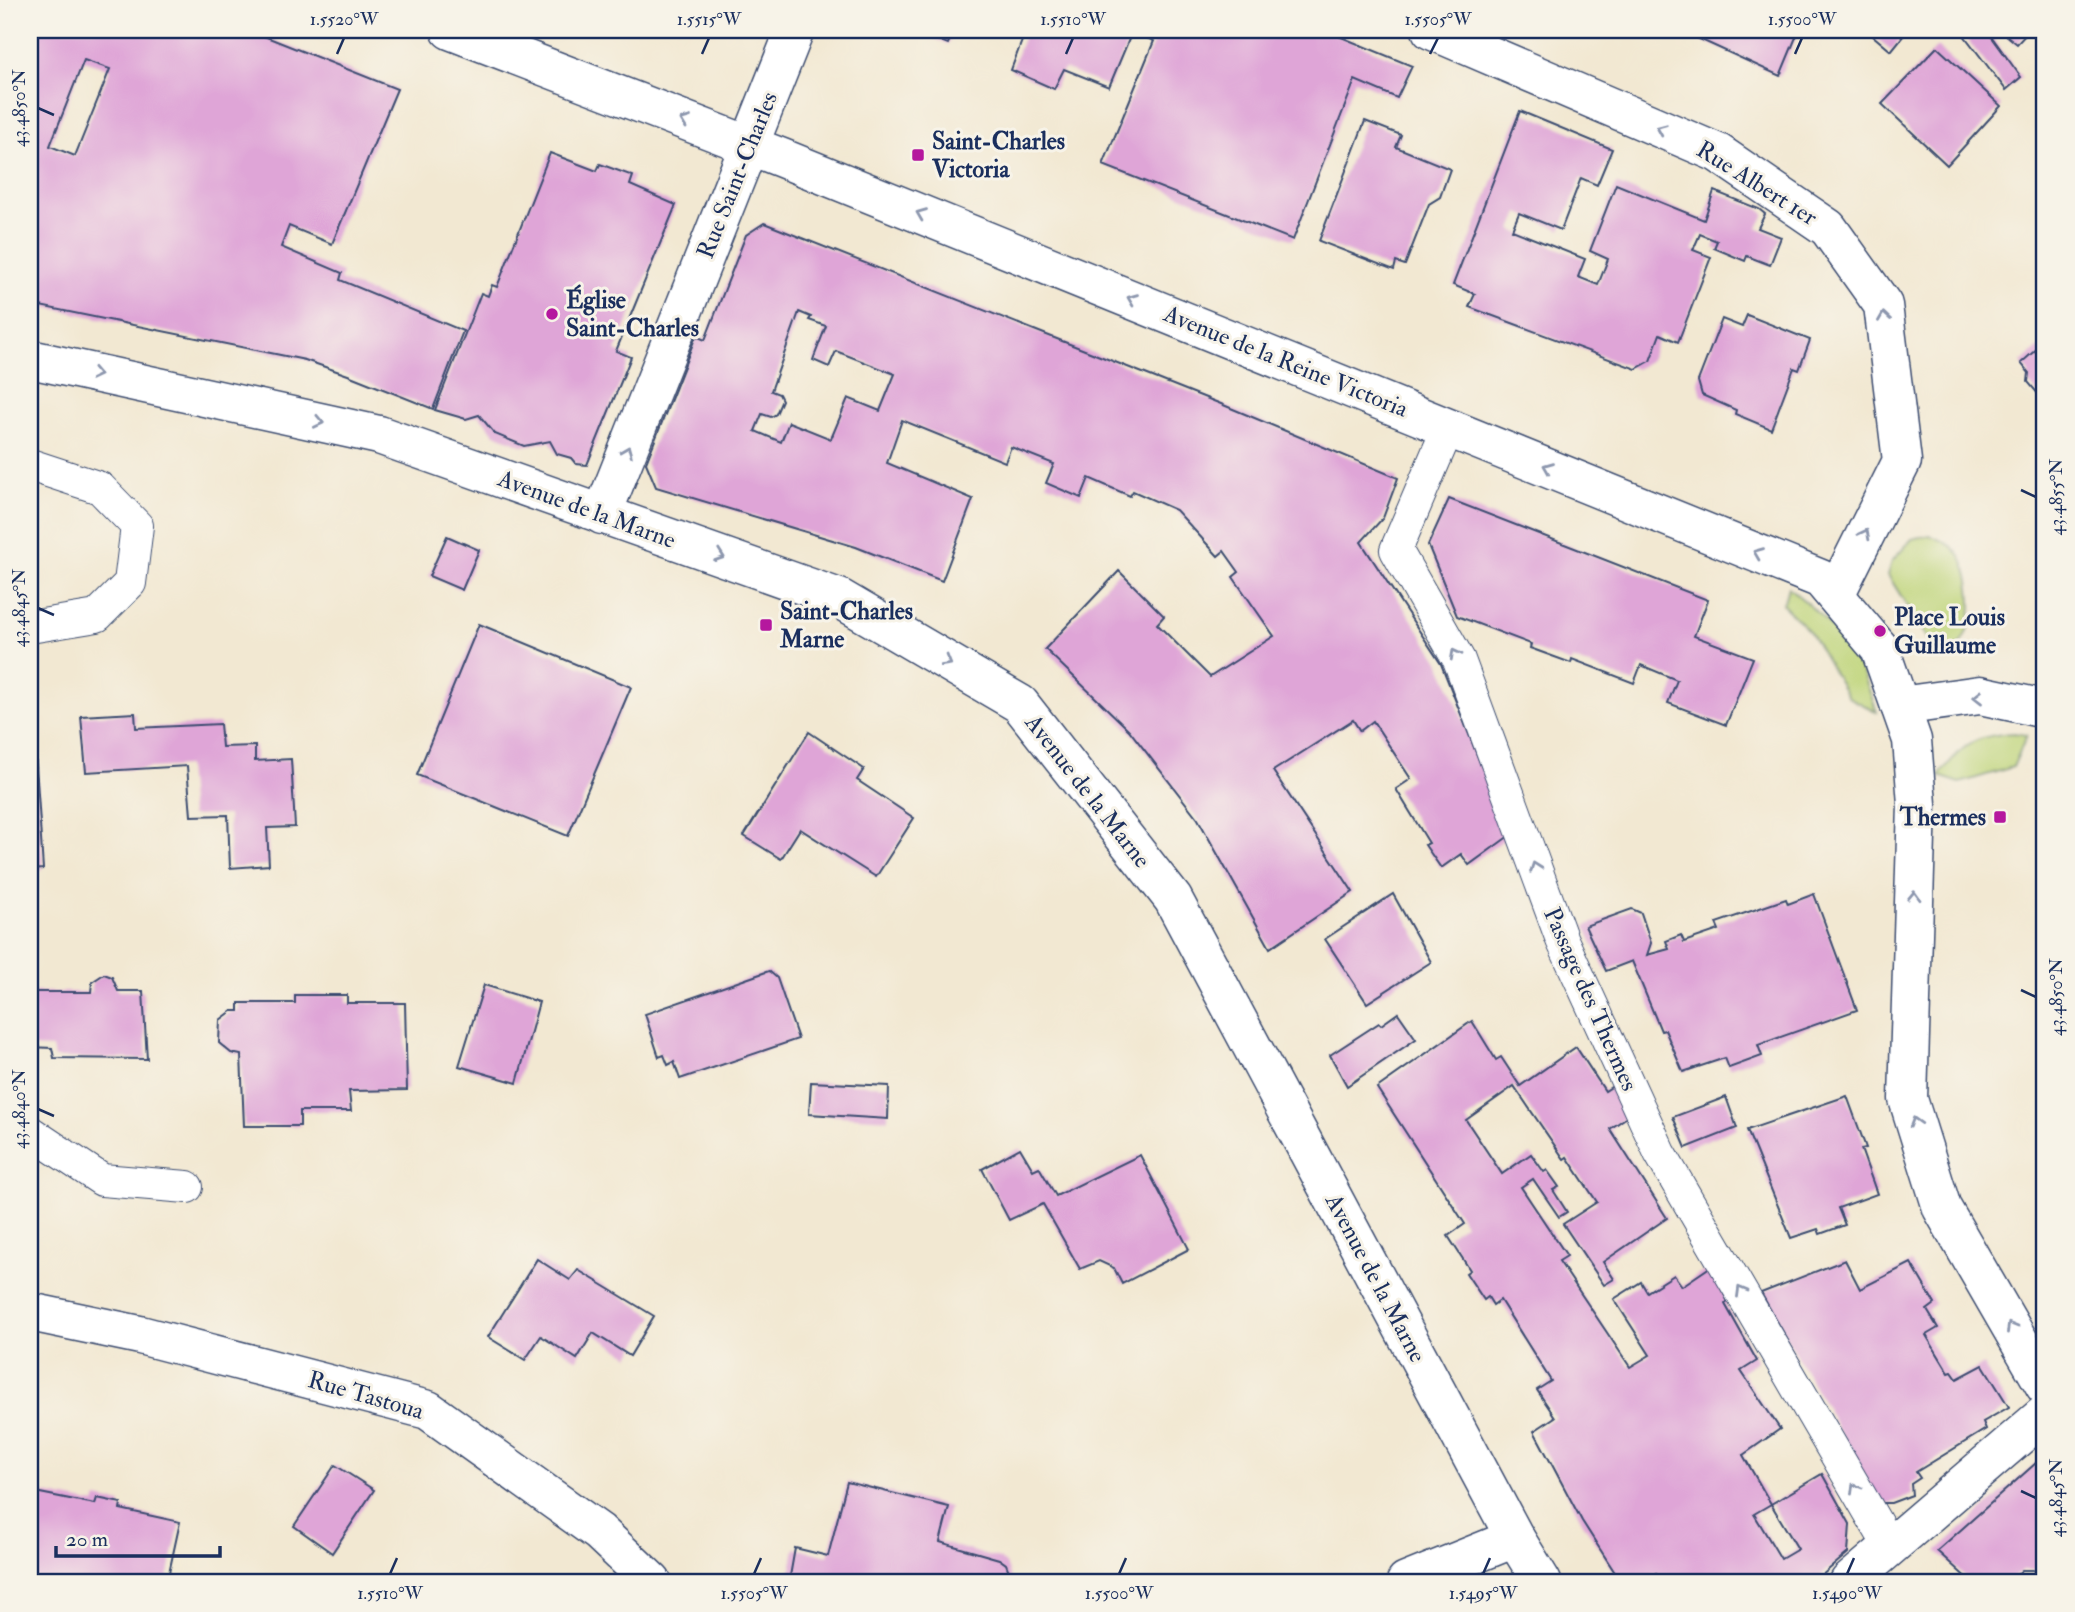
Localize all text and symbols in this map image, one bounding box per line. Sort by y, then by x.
text: 1.5520°W [310,8,379,31]
text: 1.5515°W [677,8,742,31]
text: 1.5510°W [1040,8,1107,31]
text: 1.5505°W [1404,8,1472,31]
text: 1.5500°W [1768,8,1837,31]
text: 43.4850°N [8,69,31,147]
street label: Rue Saint-Charles [690,87,785,263]
one-way arrow [679,115,691,129]
one-way arrow [1656,123,1668,137]
place label: Saint-Charles Victoria [931,126,1065,185]
street label: Rue Albert 1er [1690,134,1823,233]
marker: Saint-Charles Victoria [910,147,926,163]
one-way arrow [916,208,929,222]
place label: Église Saint-Charles [566,284,699,344]
one-way arrow [1127,293,1140,307]
street label: Avenue de la Reine Victoria [1158,298,1414,425]
marker: Église Saint-Charles [544,306,560,322]
one-way arrow [1877,311,1892,323]
one-way arrow [90,365,102,380]
one-way arrow [313,413,325,428]
one-way arrow [618,446,632,458]
text: 43.4855°N [2045,459,2068,535]
one-way arrow [1542,461,1555,475]
street label: Avenue de la Marne [493,463,680,556]
one-way arrow [1857,529,1871,541]
one-way arrow [713,548,726,562]
one-way arrow [1753,548,1765,562]
text: 43.4845°N [8,569,31,647]
place label: Saint-Charles Marne [779,596,913,655]
place label: Place Louis Guillaume [1894,602,2005,661]
marker: Saint-Charles Marne [758,617,774,633]
marker: Place Louis Guillaume [1872,623,1888,639]
one-way arrow [1450,649,1463,661]
one-way arrow [940,654,953,667]
one-way arrow [1973,689,1983,705]
street label: Avenue de la Marne [1017,707,1157,874]
place label: Thermes [1899,802,1986,833]
marker: Thermes [1992,809,2008,825]
one-way arrow [1529,861,1543,873]
one-way arrow [1906,890,1922,901]
street label: Passage des Thermes [1536,903,1645,1096]
text: 43.4850°N [2045,958,2068,1036]
text: 43.4840°N [8,1069,31,1149]
one-way arrow [1909,1116,1923,1129]
street label: Avenue de la Marne [1318,1188,1433,1368]
one-way arrow [1736,1286,1749,1299]
one-way arrow [2006,1321,2019,1334]
street label: Rue Tastoua [304,1364,429,1427]
text: 43.4845°N [2045,1459,2068,1537]
one-way arrow [1851,1482,1864,1495]
scale bar [56,1514,220,1558]
text: 20 m [66,1526,108,1553]
text: 1.5510°W [357,1582,424,1605]
text: 1.5505°W [720,1582,788,1605]
text: 1.5500°W [1085,1582,1154,1605]
text: 1.5495°W [1449,1582,1518,1605]
text: 1.5490°W [1812,1582,1883,1605]

